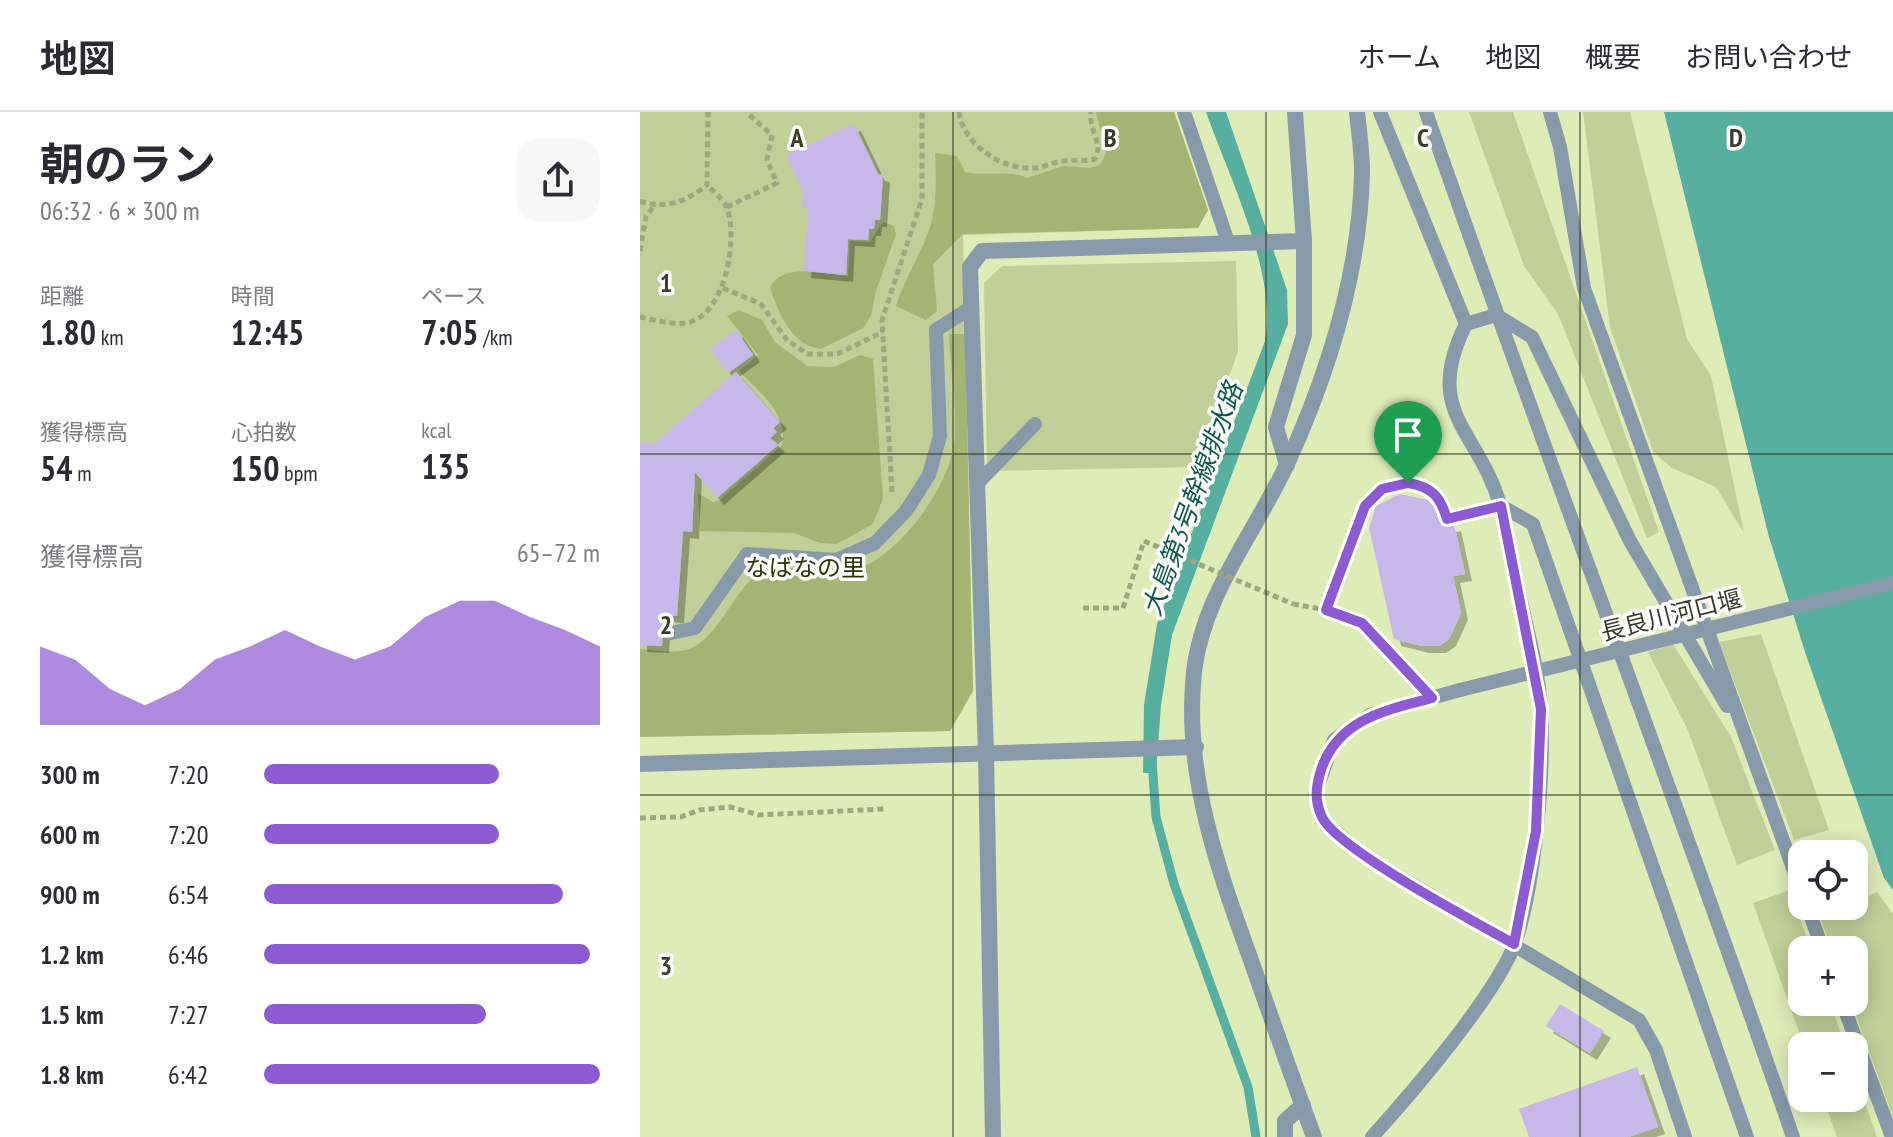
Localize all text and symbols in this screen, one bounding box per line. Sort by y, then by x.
text: 地図 [40,33,116,82]
text: ホーム [1358,38,1441,75]
text: 地図 [1485,38,1541,75]
text: 概要 [1585,38,1641,75]
text: お問い合わせ [1685,38,1853,75]
text: A [789,121,804,154]
text: B [1104,121,1117,154]
text: C [1417,121,1429,154]
text: D [1729,121,1743,154]
text: 朝のラン [40,135,216,192]
button: share [516,138,600,222]
text: 06:32 · 6 × 300 m [40,194,200,227]
text: 1 [660,266,672,299]
text: 距離 [40,282,84,310]
text: 時間 [231,282,275,310]
text: ペース [421,282,486,310]
text: 1.80 [40,310,96,354]
text: 12:45 [231,310,304,354]
text: 7:05 [421,310,479,354]
text: km [96,323,124,351]
text: /km [479,323,513,351]
water label: 大島第3号幹線排水路 [1134,376,1250,620]
pin [1374,401,1442,483]
icon: arrive [1386,413,1430,457]
text: kcal [421,416,451,444]
text: 獲得標高 [40,418,128,446]
text: 心拍数 [231,418,297,446]
text: 135 [421,444,470,488]
text: 54 [40,446,73,490]
text: 150 [231,446,279,490]
text: m [73,459,92,487]
text: bpm [279,459,318,487]
text: 65–72 m [517,536,600,569]
text: 獲得標高 [40,540,144,573]
park label: なばなの里 [745,552,865,583]
street label: 長良川河口堰 [1597,583,1745,647]
text: 2 [660,608,672,641]
text: 300 m [40,758,100,791]
text: 7:20 [168,758,208,791]
text: 600 m [40,818,100,851]
text: 7:20 [168,818,208,851]
map controls [1788,840,1868,1112]
button: locate [1788,840,1868,920]
text: 900 m [40,878,100,911]
text: 6:54 [168,878,208,911]
button: + [1788,936,1868,1016]
text: 1.2 km [40,938,104,971]
text: 6:46 [168,938,208,971]
text: 3 [660,949,672,982]
text: 1.5 km [40,998,104,1031]
text: 7:27 [168,998,208,1031]
button: − [1788,1032,1868,1112]
text: 1.8 km [40,1058,104,1091]
text: 6:42 [168,1058,208,1091]

